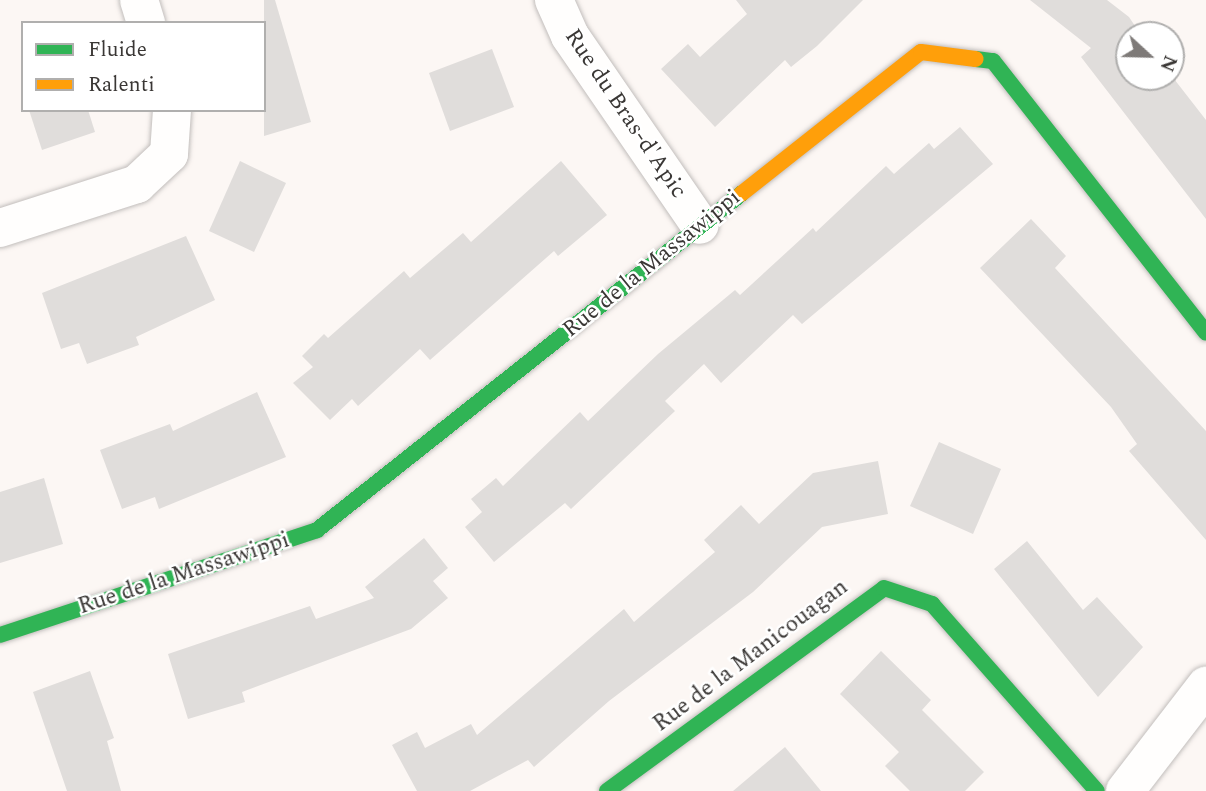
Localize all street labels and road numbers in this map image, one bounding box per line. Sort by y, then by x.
street label: Rue du Bras-d'Apic [558,24,692,204]
street label: Rue de la Massawippi [558,184,746,344]
street label: Rue de la Massawippi [75,527,293,621]
street label: Rue de la Manicouagan [648,574,854,738]

